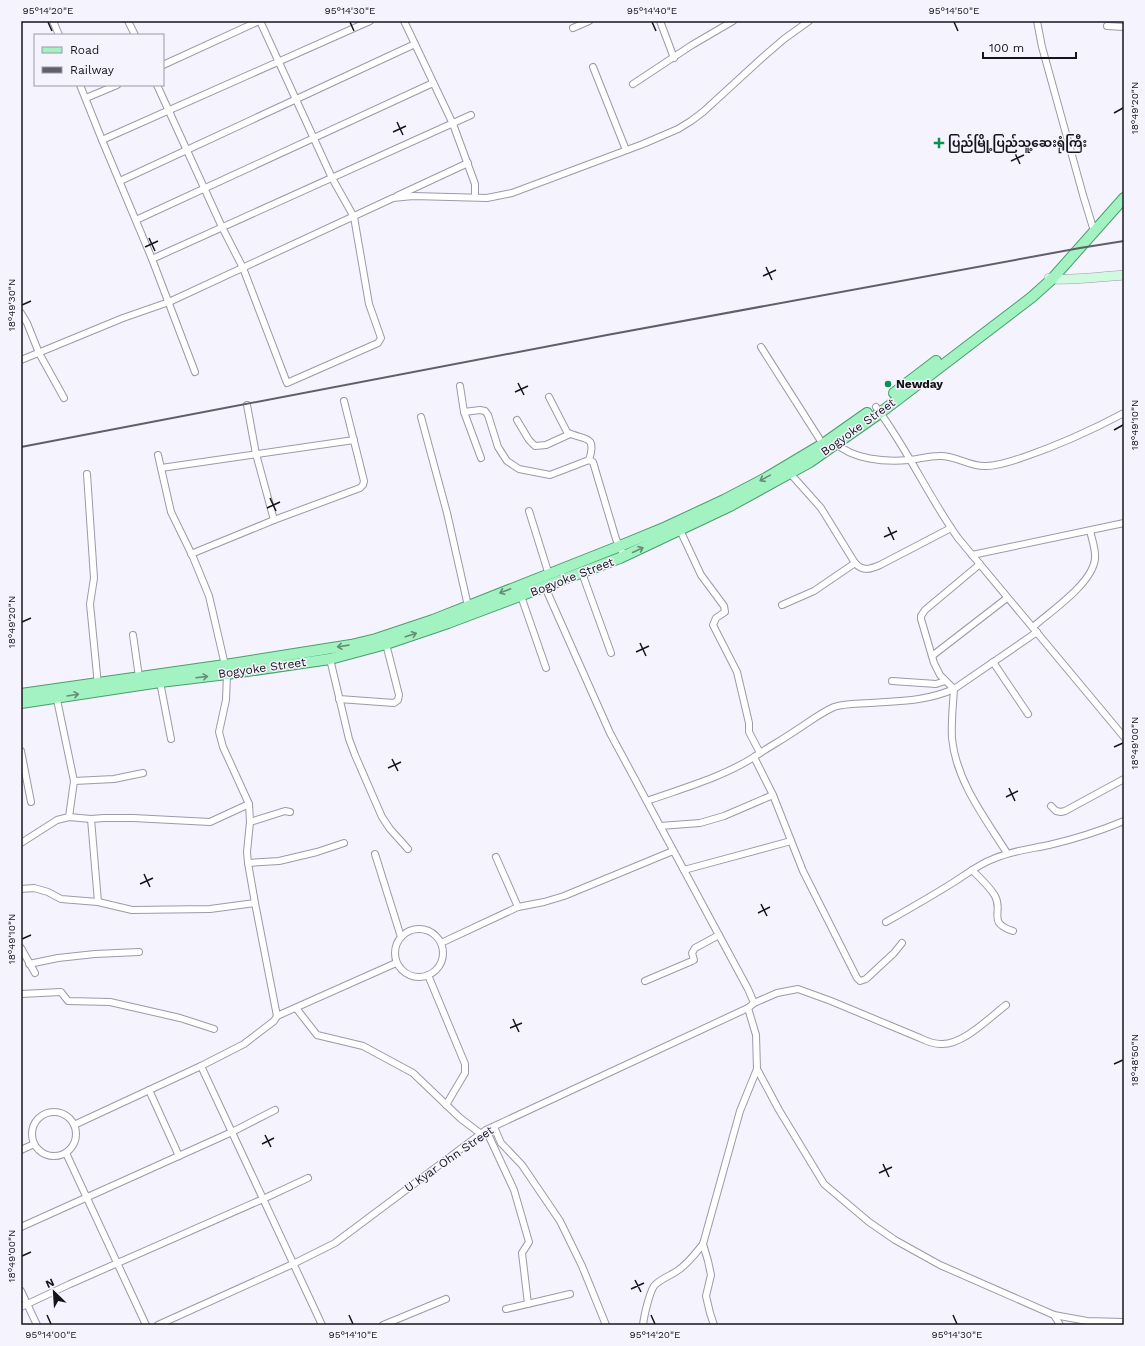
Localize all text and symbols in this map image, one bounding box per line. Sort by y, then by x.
text: 95°14'20"E [23,5,73,16]
text: 95°14'30"E [325,5,375,16]
text: 95°14'40"E [627,5,677,16]
text: 95°14'50"E [929,5,979,16]
legend [34,34,164,86]
scale bar [983,34,1076,60]
text: 100 m [989,41,1024,55]
text: Road [70,43,99,57]
text: Railway [70,63,115,77]
text: 18°49'20"N [1129,82,1140,134]
place label: ပြည်မြို့ပြည်သူ့ဆေးရုံကြီး [948,133,1087,154]
marker: ပြည်မြို့ပြည်သူ့ဆေးရုံကြီး [933,137,945,149]
text: 18°49'30"N [6,279,17,331]
place label: Newday [896,377,943,391]
marker: Newday [883,379,893,389]
street label: Bogyoke Street [818,395,898,459]
text: 18°49'10"N [1129,400,1140,450]
one-way arrow [760,474,772,482]
one-way arrow [631,546,643,553]
street label: Bogyoke Street [528,555,616,599]
one-way arrow [500,588,512,596]
text: 18°49'20"N [6,596,17,648]
one-way arrow [405,631,417,639]
one-way arrow [337,642,350,650]
street label: Bogyoke Street [217,655,307,681]
one-way arrow [195,673,208,680]
one-way arrow [66,691,79,699]
text: 18°49'00"N [1129,717,1140,769]
text: 18°49'10"N [6,914,17,964]
text: 18°48'50"N [1129,1034,1140,1086]
street label: U Kyar Ohn Street [402,1123,496,1195]
text: 18°49'00"N [6,1230,17,1282]
north arrow [34,1272,74,1312]
text: N [44,1276,56,1291]
text: 95°14'00"E [25,1329,77,1340]
text: 95°14'10"E [329,1329,377,1340]
text: 95°14'20"E [630,1329,680,1340]
text: 95°14'30"E [932,1329,982,1340]

